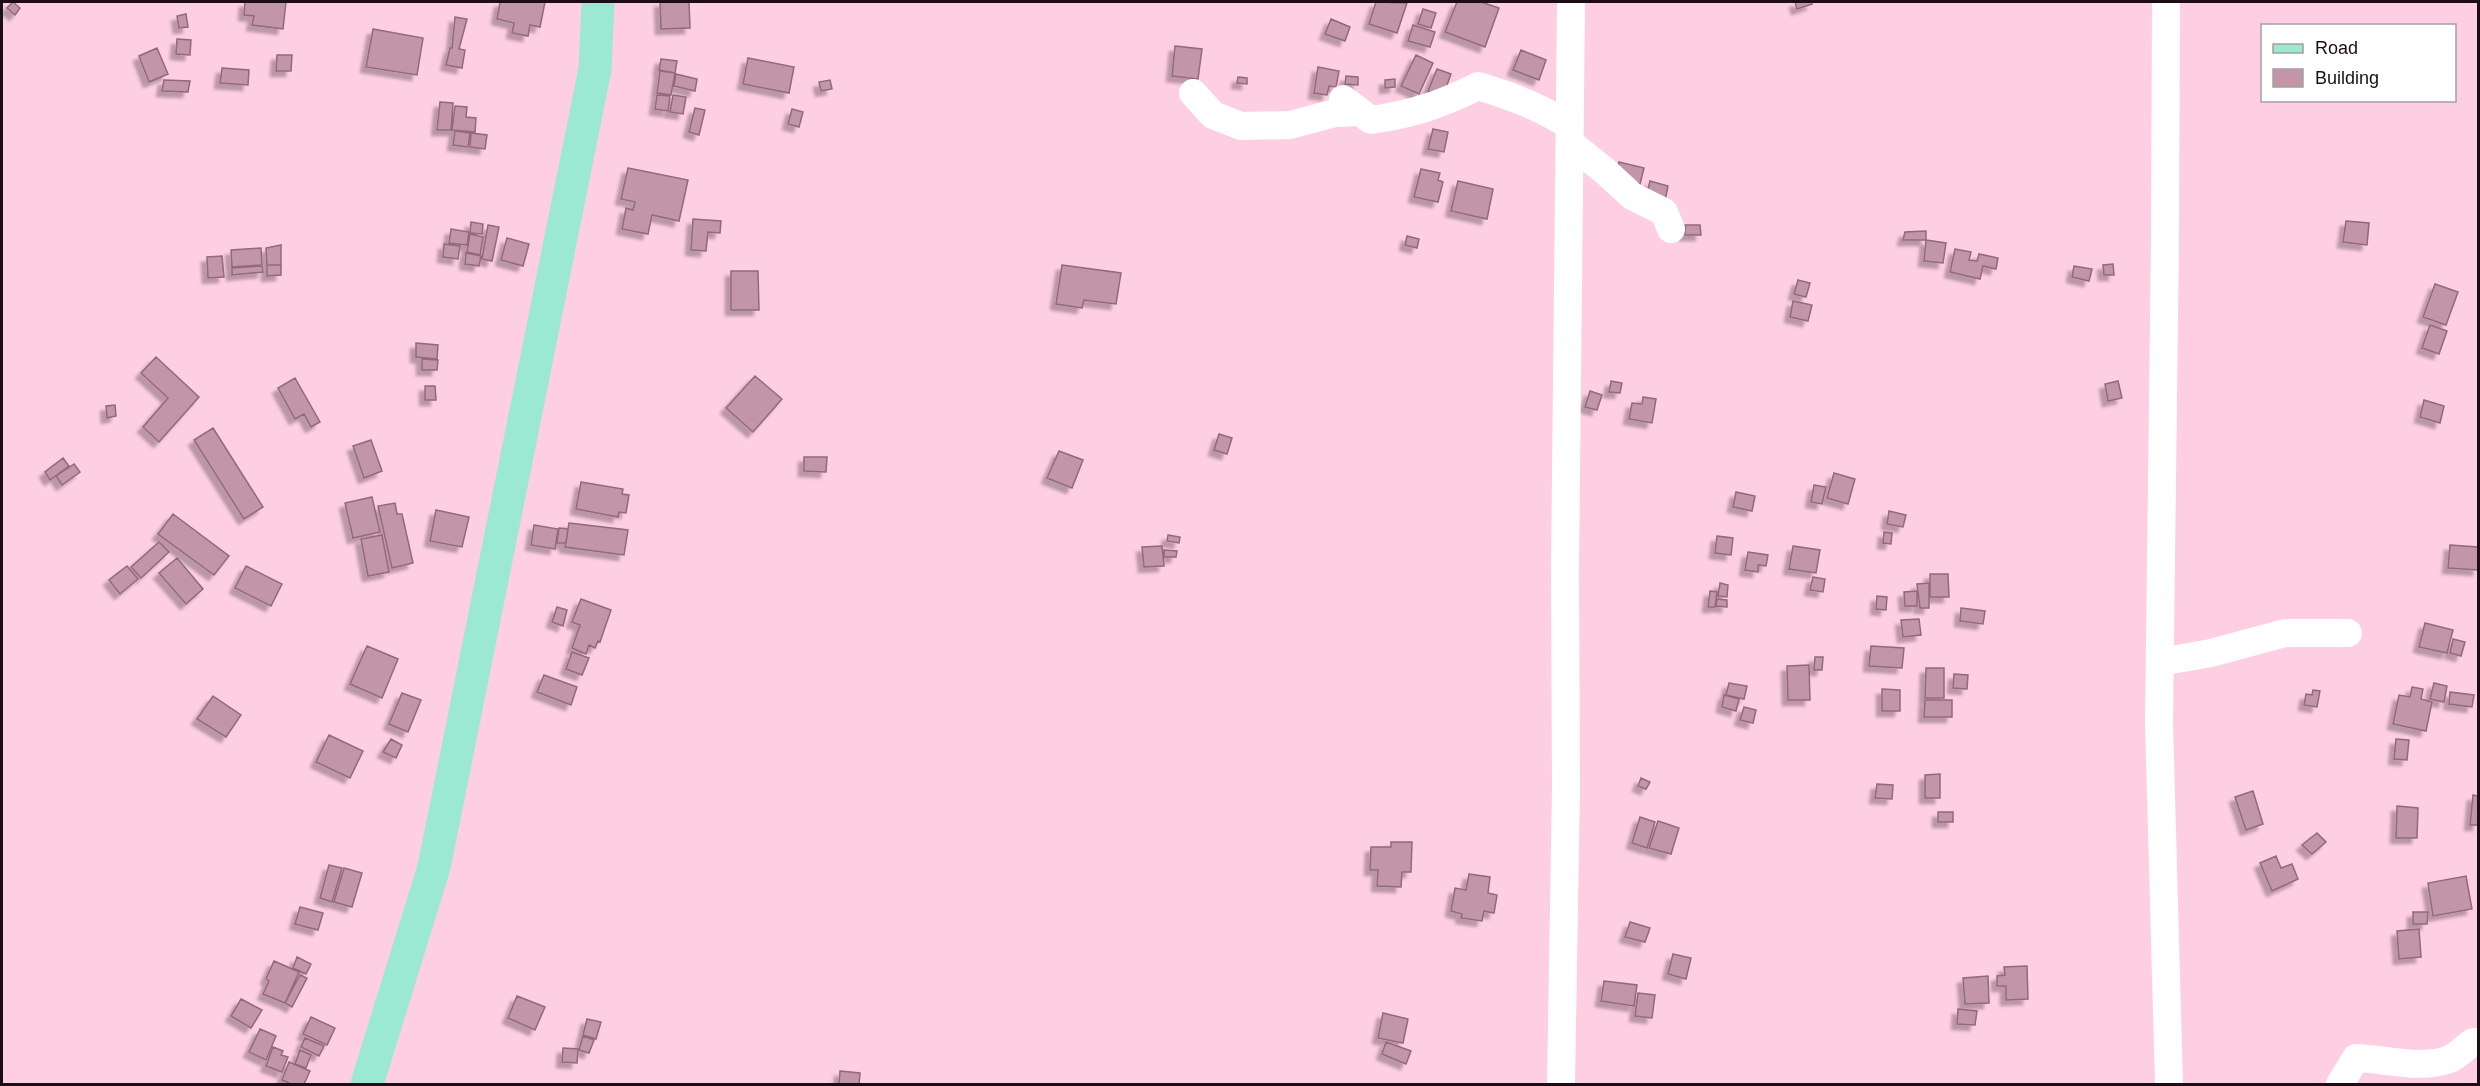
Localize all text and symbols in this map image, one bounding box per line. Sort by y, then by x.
legend [2261,24,2456,102]
text: Road [2315,38,2358,58]
text: Building [2315,68,2379,88]

